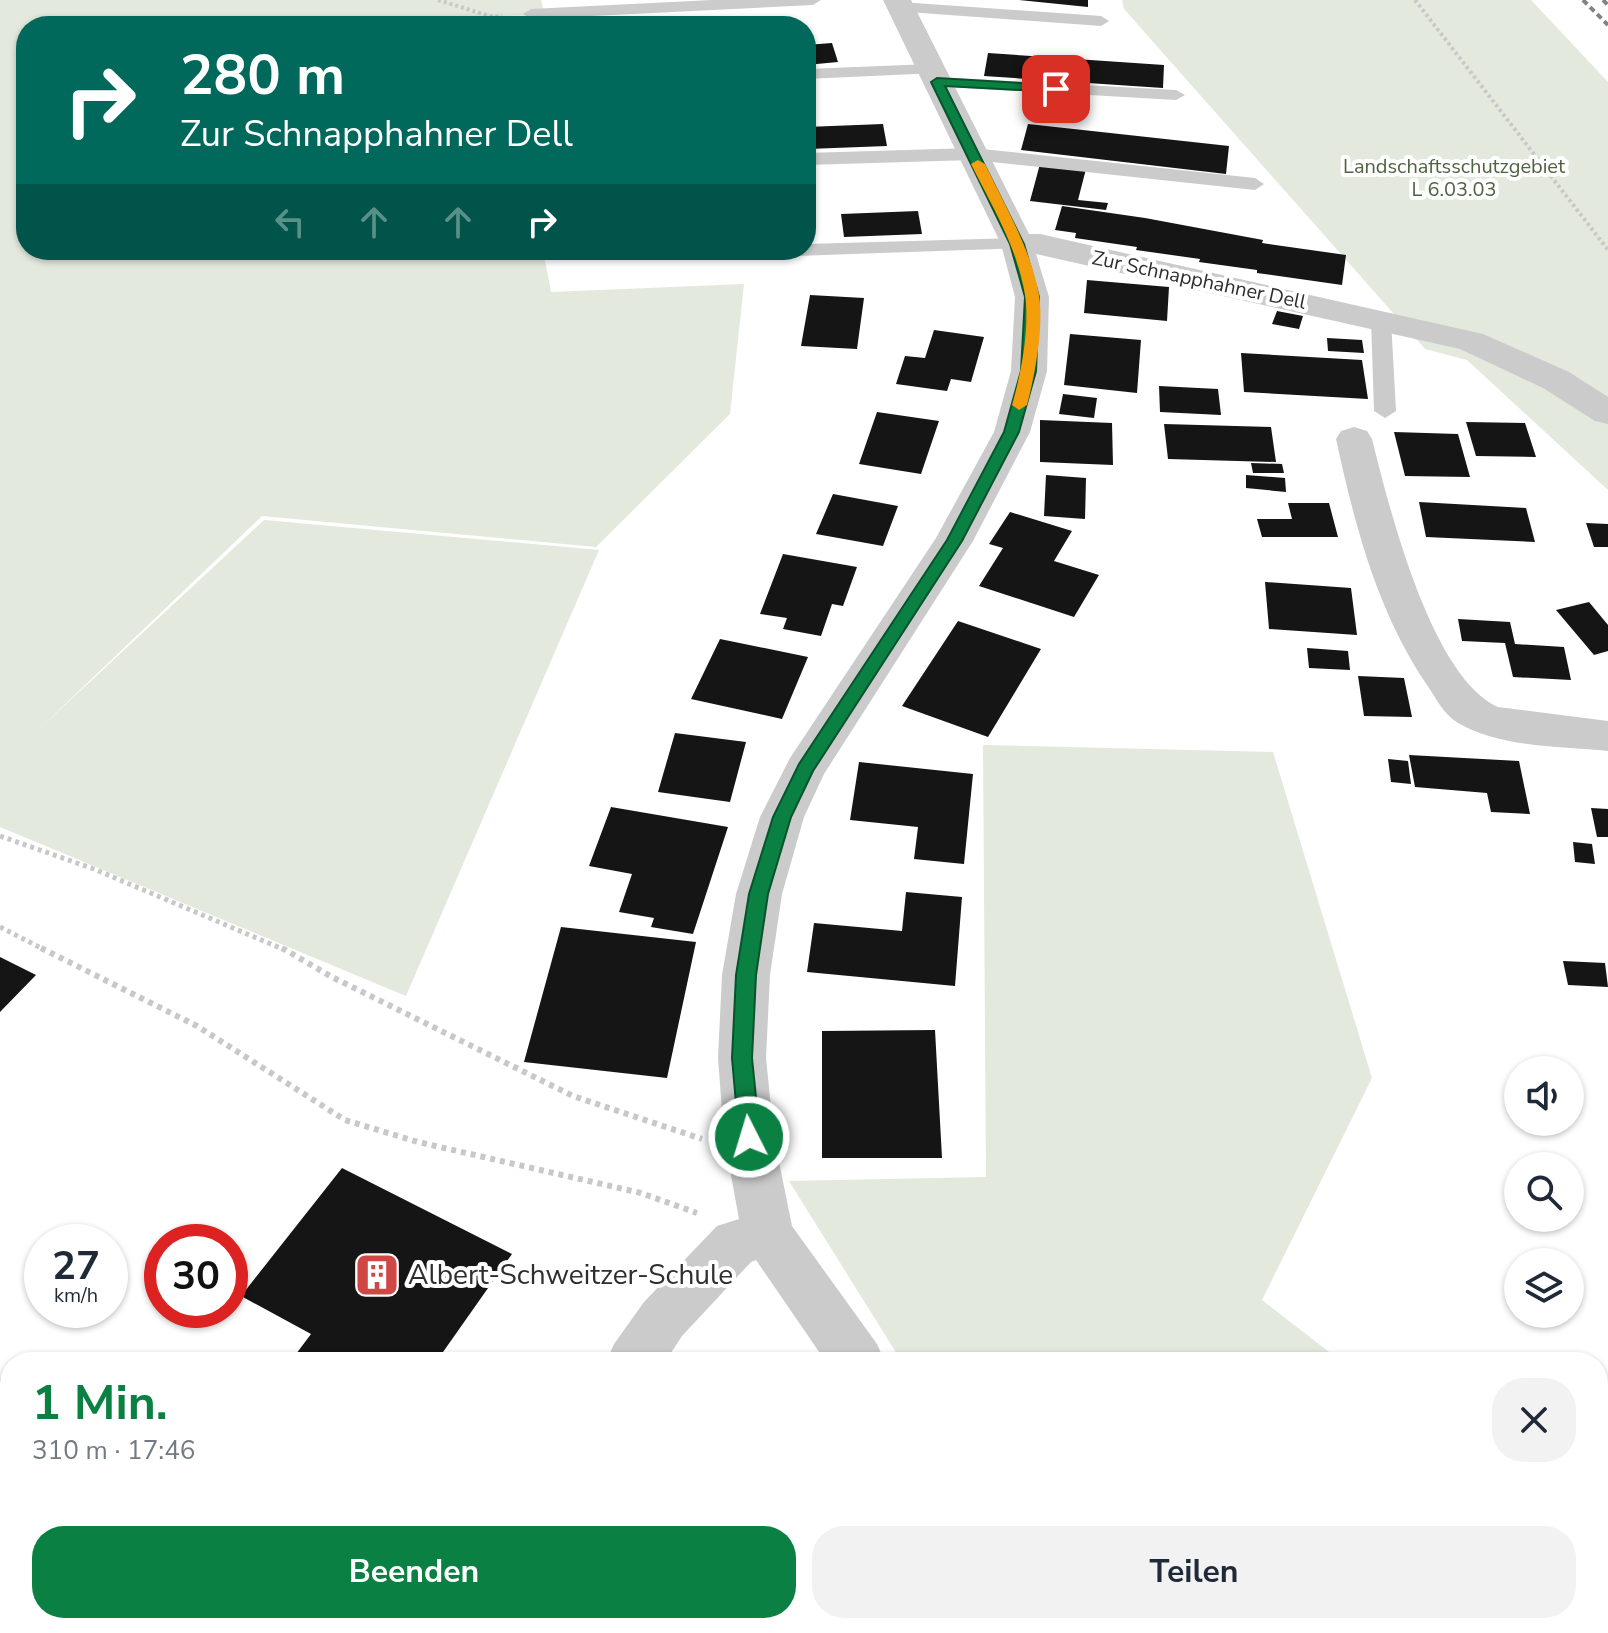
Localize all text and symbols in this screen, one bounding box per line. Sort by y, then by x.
text: 280 m [180,37,345,114]
icon: right [48,48,152,152]
pin [1022,55,1090,123]
icon: arrive [1034,67,1078,111]
text: Zur Schnapphahner Dell [180,110,573,159]
park label: Landschaftsschutzgebiet L 6.03.03 [1343,153,1566,203]
icon: left [268,200,312,244]
icon: ahead [352,200,396,244]
icon: ahead [436,200,480,244]
icon: right [520,200,564,244]
street label: Zur Schnapphahner Dell [1089,244,1309,316]
map controls [1504,1056,1584,1328]
button: sound [1504,1056,1584,1136]
position arrow [707,1095,791,1179]
button: search [1504,1152,1584,1232]
speed limit sign: 30 [144,1224,248,1328]
text: 27 [52,1239,100,1293]
button: layers [1504,1248,1584,1328]
building icon: Albert-Schweitzer-Schule [353,1251,401,1299]
place label: Albert-Schweitzer-Schule [408,1256,733,1294]
text: km/h [54,1282,98,1309]
text: 1 Min. [32,1370,168,1436]
button: close [1492,1378,1576,1462]
text: 310 m · 17:46 [32,1433,195,1468]
button: Beenden [32,1526,796,1618]
button: Teilen [812,1526,1576,1618]

